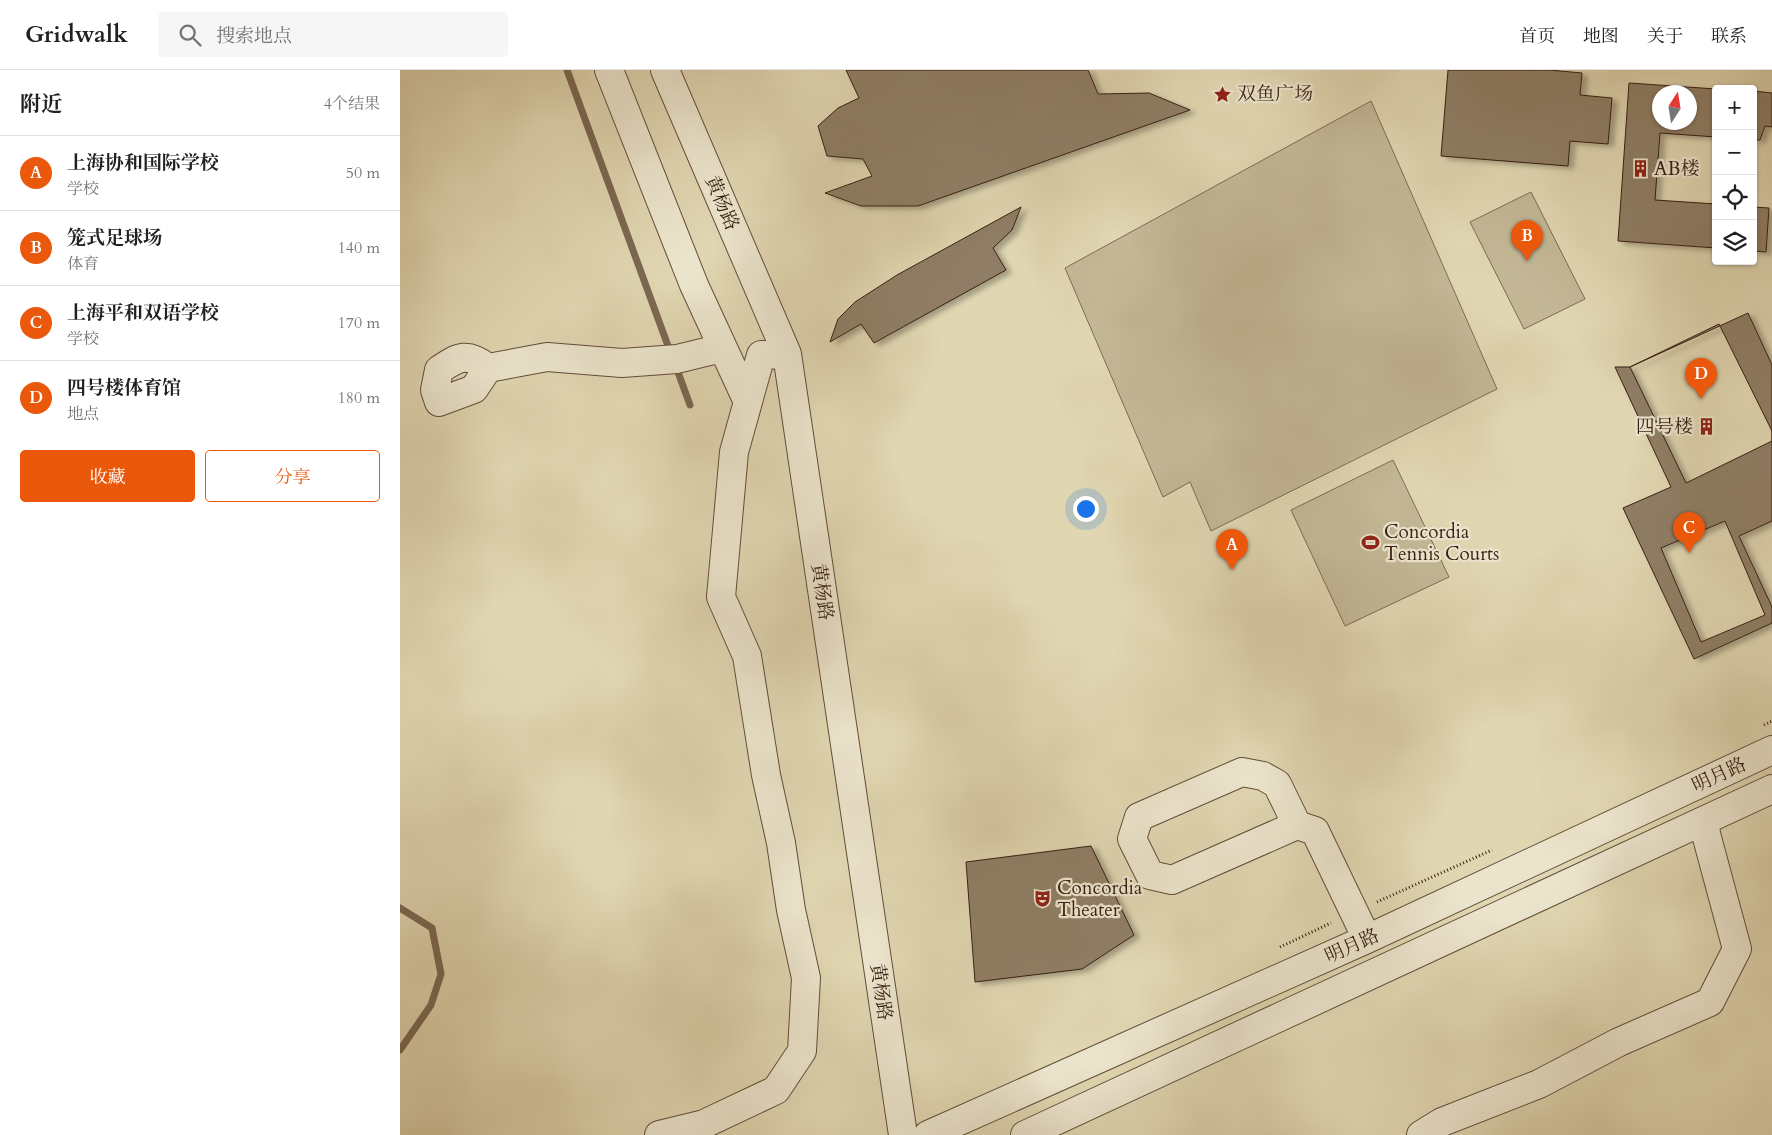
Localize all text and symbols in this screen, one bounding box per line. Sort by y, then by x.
search box [158,12,508,57]
text: Gridwalk [25,18,128,51]
icon: search [176,21,204,49]
text: 搜索地点 [216,23,292,49]
text: 首页 [1519,24,1555,49]
text: 地图 [1583,24,1619,49]
text: 关于 [1647,24,1683,49]
text: 联系 [1711,24,1747,49]
place label: 双鱼广场 [1237,81,1313,107]
place icon: 双鱼广场 [1213,84,1233,104]
north arrow [1652,85,1697,130]
map controls [1712,85,1757,265]
button: + [1712,85,1757,130]
text: 附近 [20,90,62,119]
text: 4个结果 [324,93,380,115]
button: − [1712,130,1757,175]
text: 上海协和国际学校 [67,150,219,176]
place label: AB楼 [1654,156,1699,182]
building icon: AB楼 [1630,159,1650,179]
text: A [30,162,42,184]
text: 50 m [346,162,380,184]
street label: 黄杨路 [699,172,745,234]
button: locate [1712,175,1757,220]
text: 学校 [67,178,99,200]
pin: B [1511,220,1543,261]
button: layers [1712,220,1757,265]
text: 笼式足球场 [67,225,162,251]
text: B [30,237,42,259]
text: 140 m [338,237,380,259]
text: 体育 [67,253,99,275]
text: 上海平和双语学校 [67,300,219,326]
text: C [30,312,42,334]
text: 170 m [338,312,380,334]
text: 学校 [67,328,99,350]
pin: D [1685,358,1717,399]
text: 四号楼体育馆 [67,375,181,401]
text: D [29,387,43,409]
text: 180 m [338,387,380,409]
text: 地点 [67,403,99,425]
place label: 四号楼 [1636,414,1693,440]
building icon: 四号楼 [1697,417,1717,437]
button: 收藏 [20,450,195,502]
button: 分享 [205,450,380,502]
your location [1073,496,1099,522]
pin: C [1673,512,1705,553]
place label: Concordia Tennis Courts [1384,519,1499,567]
pin: A [1216,529,1248,570]
sports icon: Concordia Tennis Courts [1360,533,1380,553]
street label: 黄杨路 [805,562,839,622]
street label: 明月路 [1688,751,1750,799]
place label: Concordia Theater [1057,875,1142,923]
theatre icon: Concordia Theater [1033,889,1053,909]
street label: 明月路 [1321,923,1383,969]
street label: 黄杨路 [864,962,898,1022]

